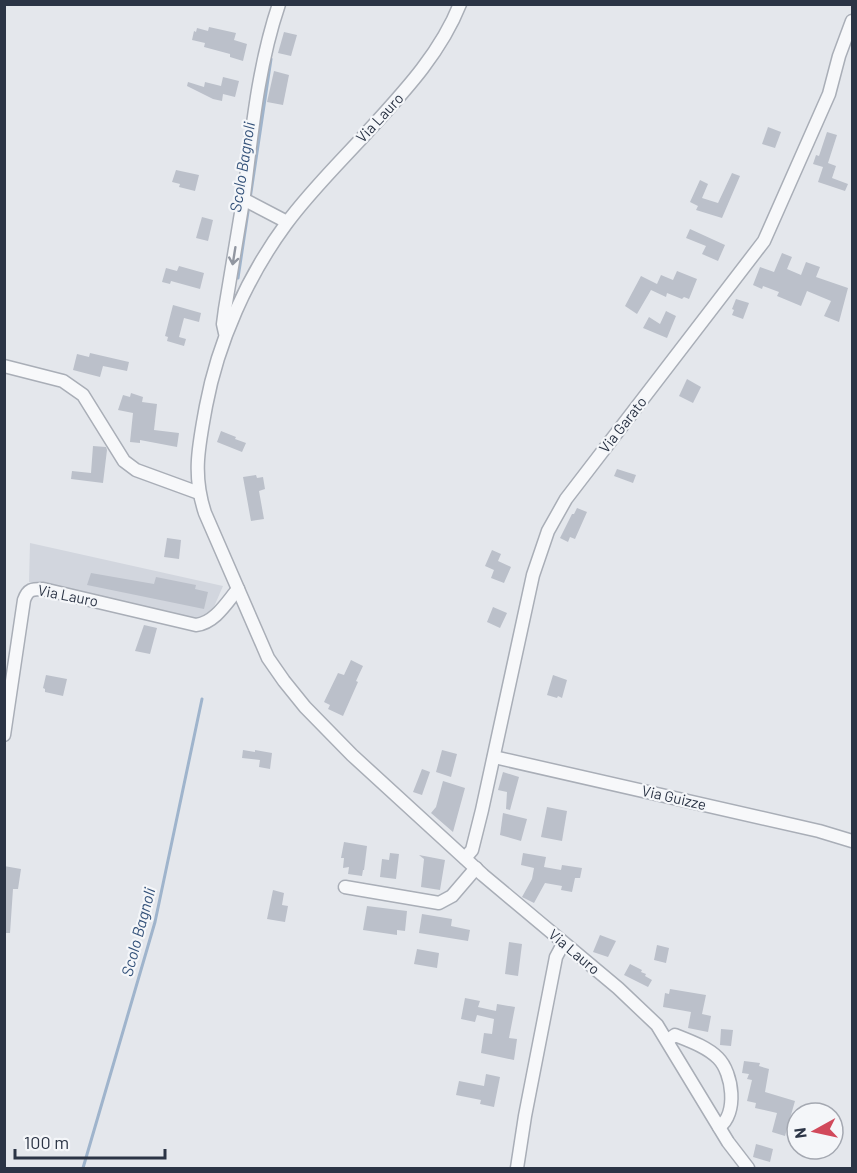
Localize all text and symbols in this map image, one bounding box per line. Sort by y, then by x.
street label: Via Lauro [352,89,407,146]
water label: Scolo Bagnoli [225,120,258,213]
one-way arrow [228,246,239,266]
street label: Via Garato [595,393,650,456]
street label: Via Lauro [36,580,100,610]
street label: Via Guizze [640,781,708,813]
water label: Scolo Bagnoli [117,885,158,978]
street label: Via Lauro [545,925,604,978]
north arrow [785,1101,845,1161]
scale bar [15,1122,165,1160]
text: N [790,1127,810,1140]
text: 100 m [24,1131,69,1153]

